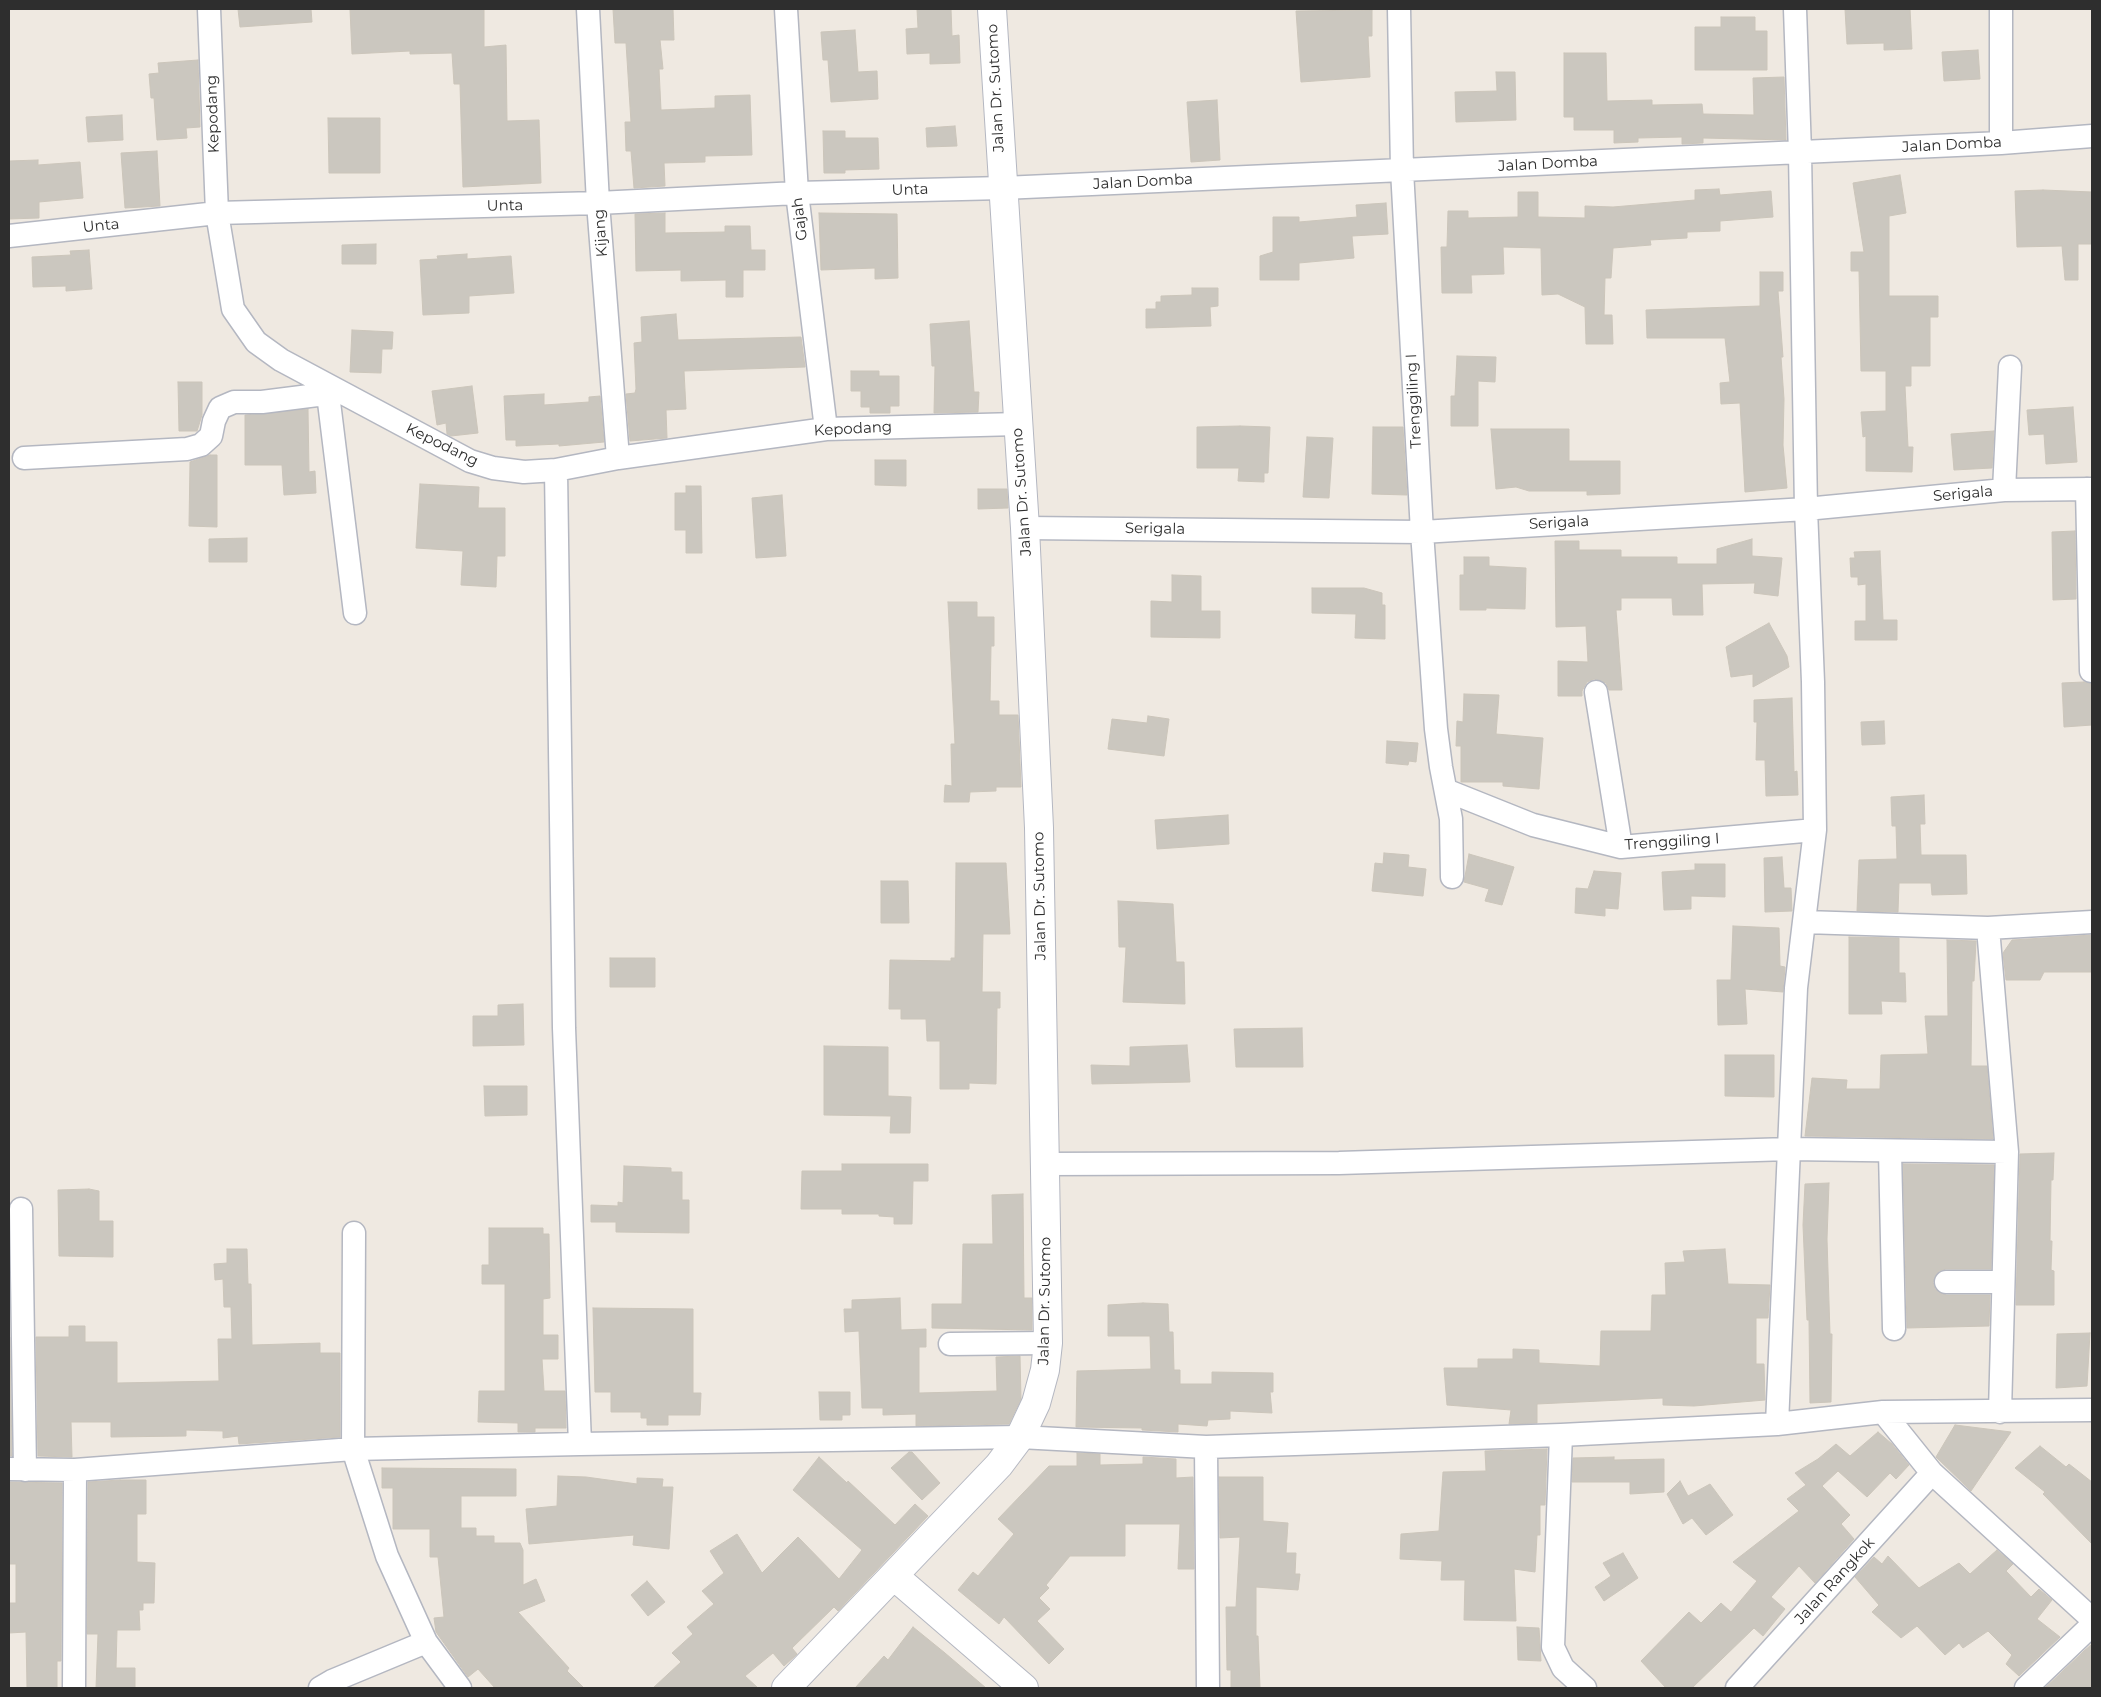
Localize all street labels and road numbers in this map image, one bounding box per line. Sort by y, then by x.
street label: Jalan Dr. Sutomo [984,23,1008,153]
street label: Kepodang [203,75,223,153]
street label: Jalan Domba [1902,133,2002,157]
street label: Jalan Domba [1498,152,1598,176]
street label: Jalan Domba [1093,170,1193,194]
street label: Unta [891,180,929,200]
street label: Gajah [788,196,812,242]
street label: Unta [487,197,523,215]
street label: Kijang [590,208,612,258]
street label: Unta [82,215,120,237]
street label: Trenggiling I [1403,353,1425,449]
street label: Kepodang [813,418,893,440]
street label: Kepodang [403,420,481,470]
street label: Jalan Dr. Sutomo [1009,427,1035,557]
street label: Serigala [1932,482,1994,506]
street label: Serigala [1528,512,1590,534]
street label: Serigala [1125,519,1185,539]
street label: Trenggiling I [1624,830,1720,854]
street label: Jalan Dr. Sutomo [1030,832,1050,960]
street label: Jalan Dr. Sutomo [1035,1237,1055,1365]
street label: Jalan Rangkok [1791,1534,1879,1628]

